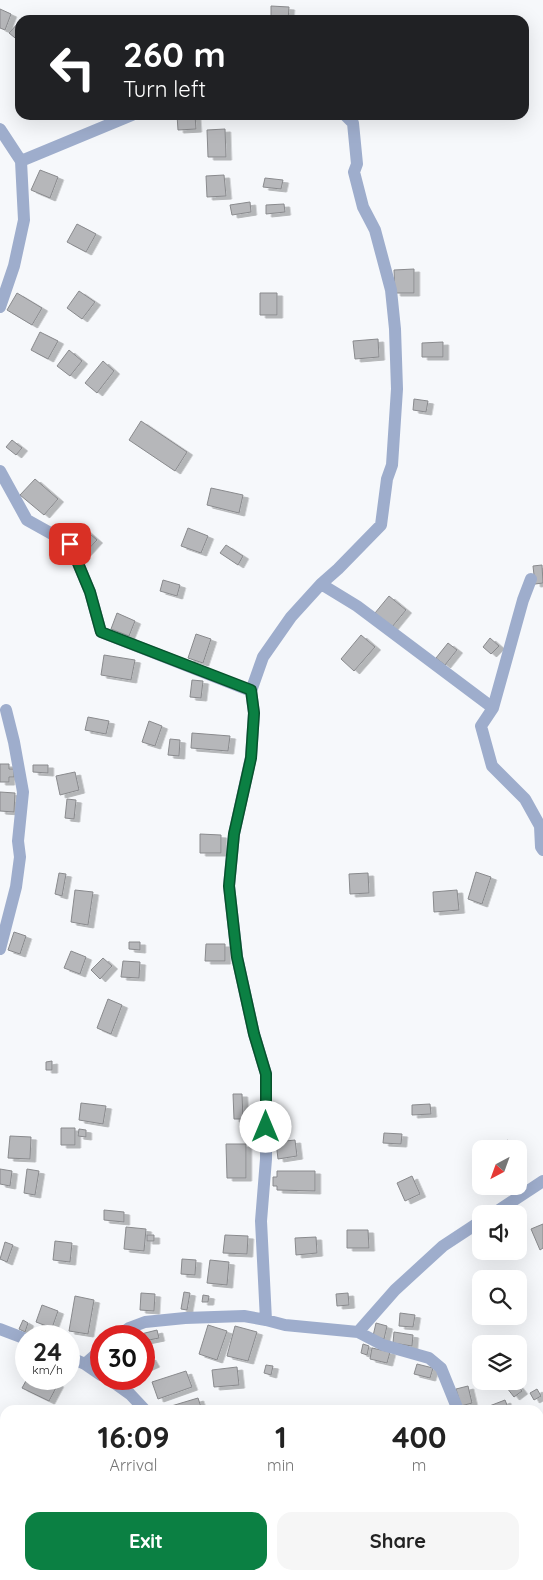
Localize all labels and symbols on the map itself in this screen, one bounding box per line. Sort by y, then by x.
pin [49,523,91,565]
position arrow [239,1100,291,1152]
north arrow [472,1140,528,1195]
speed limit sign: 30 [90,1325,155,1390]

